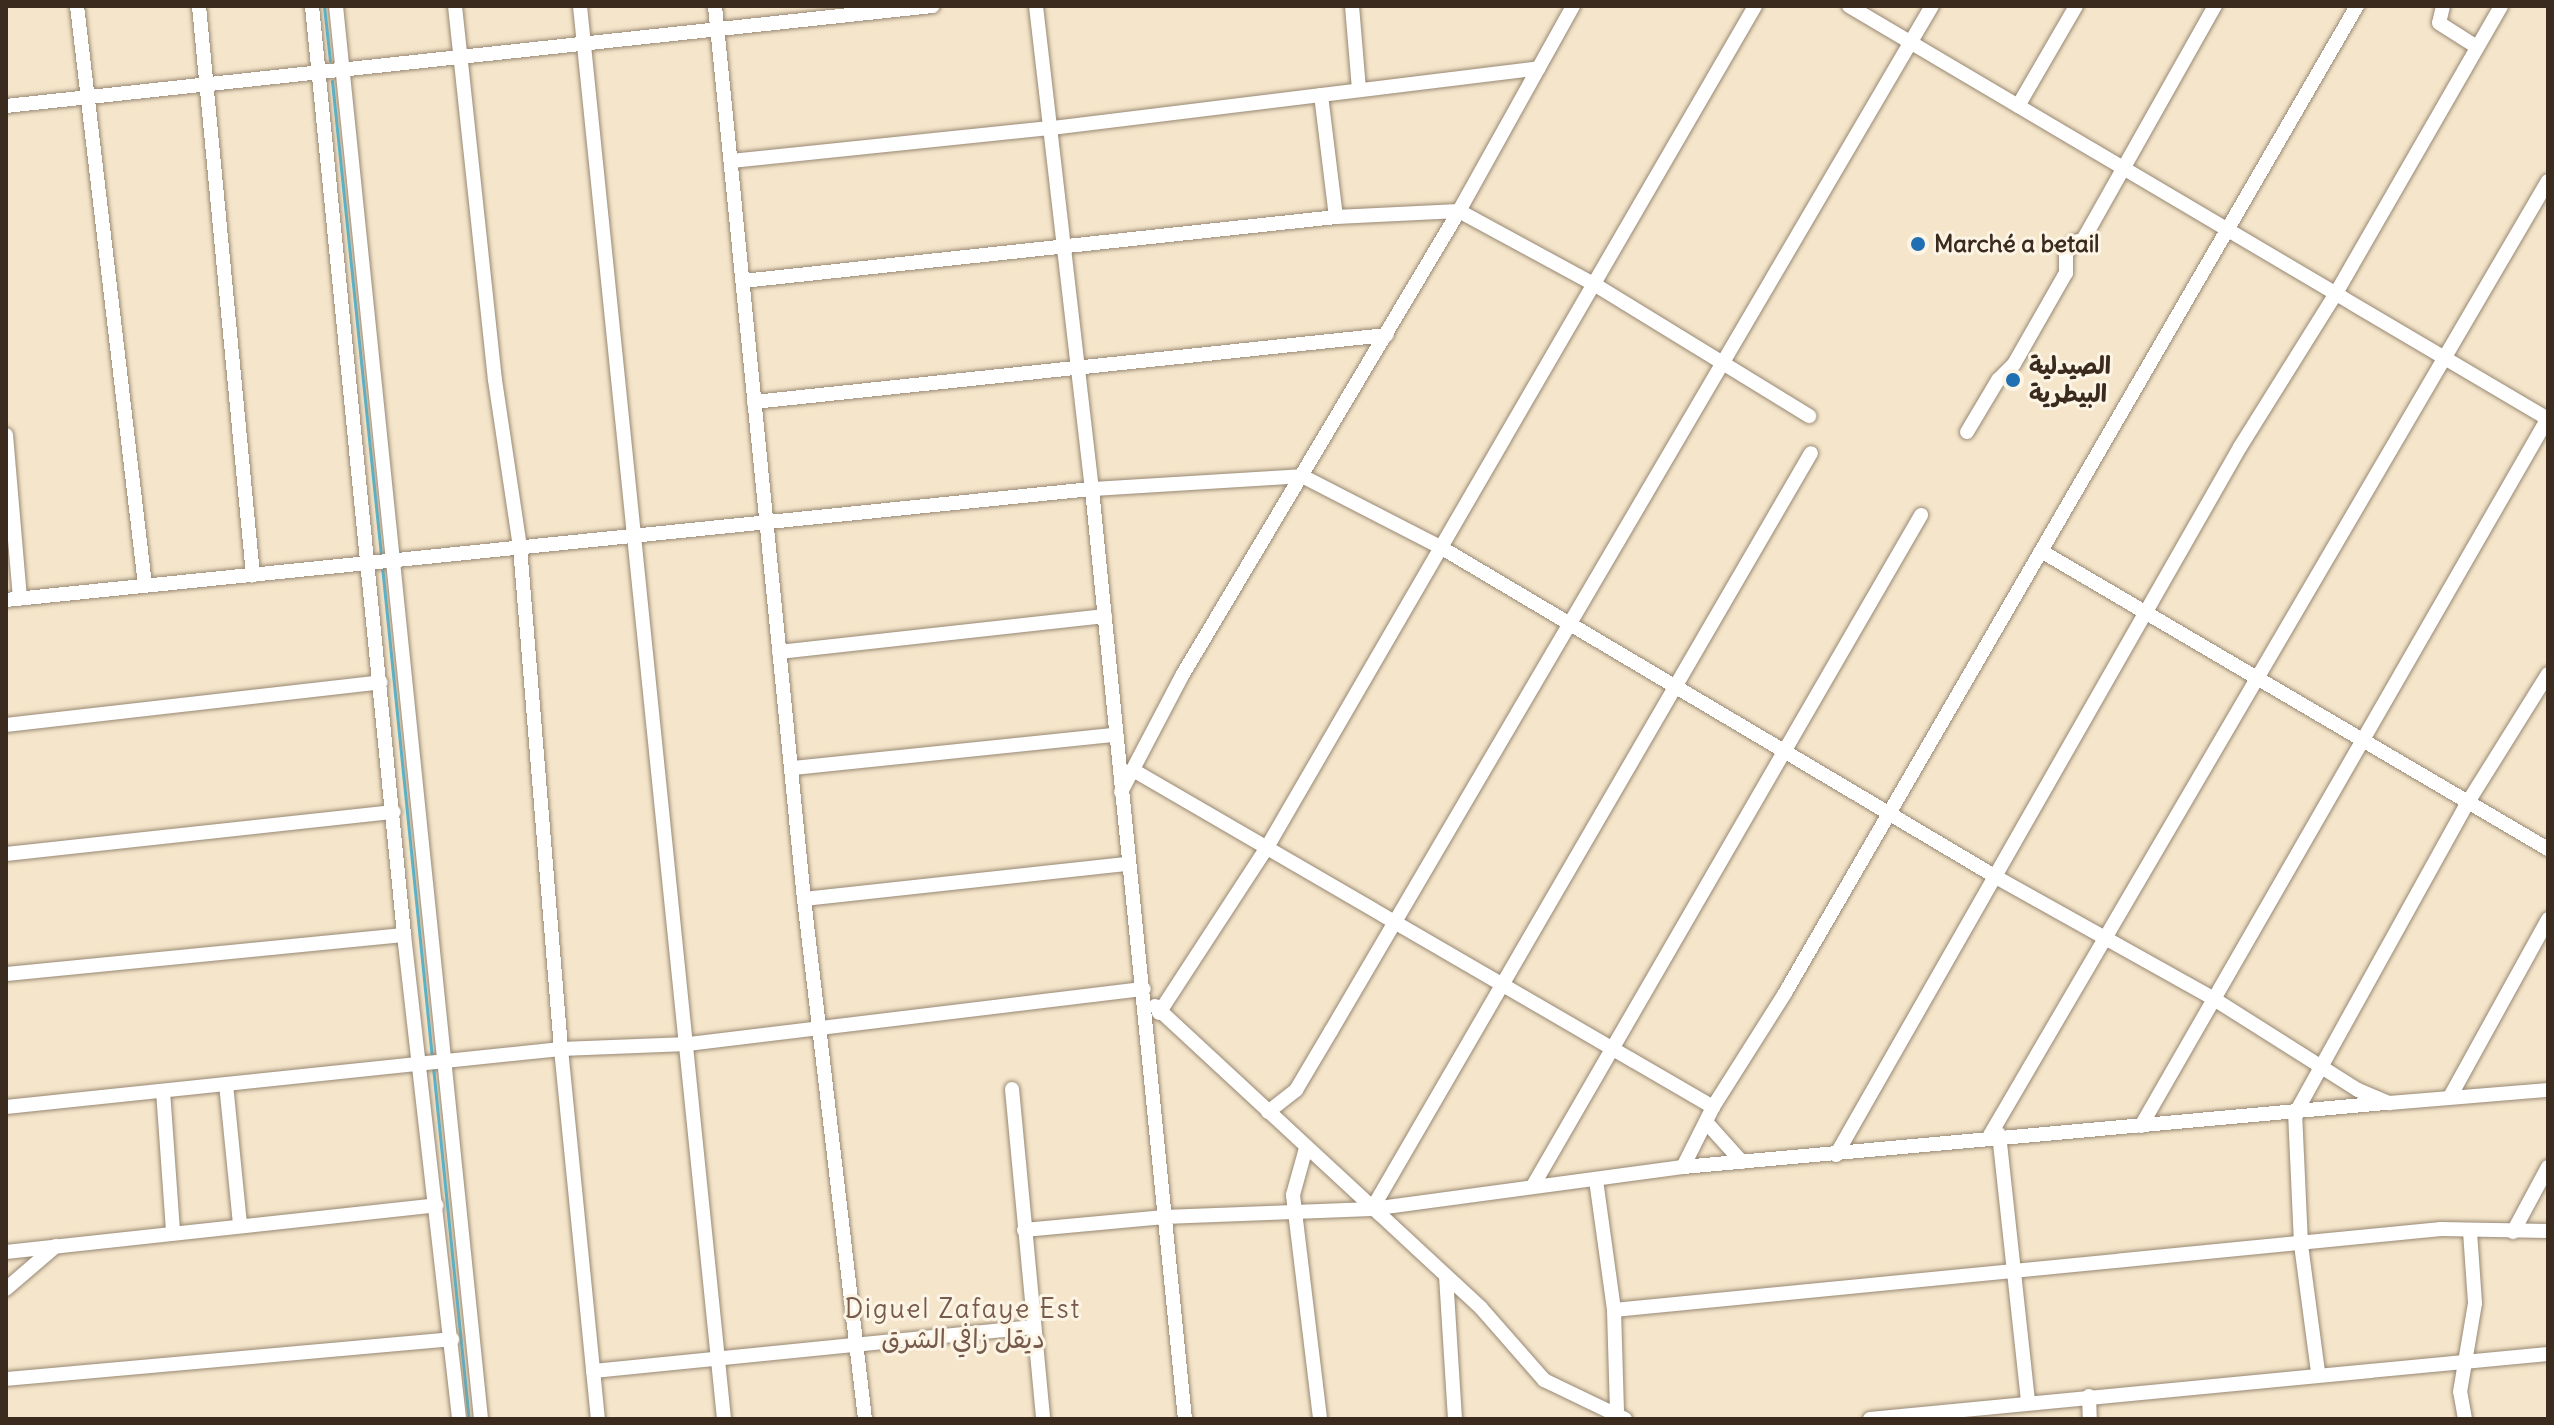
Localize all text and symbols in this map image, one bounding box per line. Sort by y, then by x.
place label: Marché a betail [1934,230,2099,258]
marker: Marché a betail [1909,235,1927,253]
place label: الصيدلية البيطرية [2029,352,2111,408]
marker: الصيدلية البيطرية [2004,371,2022,389]
district label: Diguel Zafaye Est ديقل زافي الشرق [845,1293,1081,1354]

